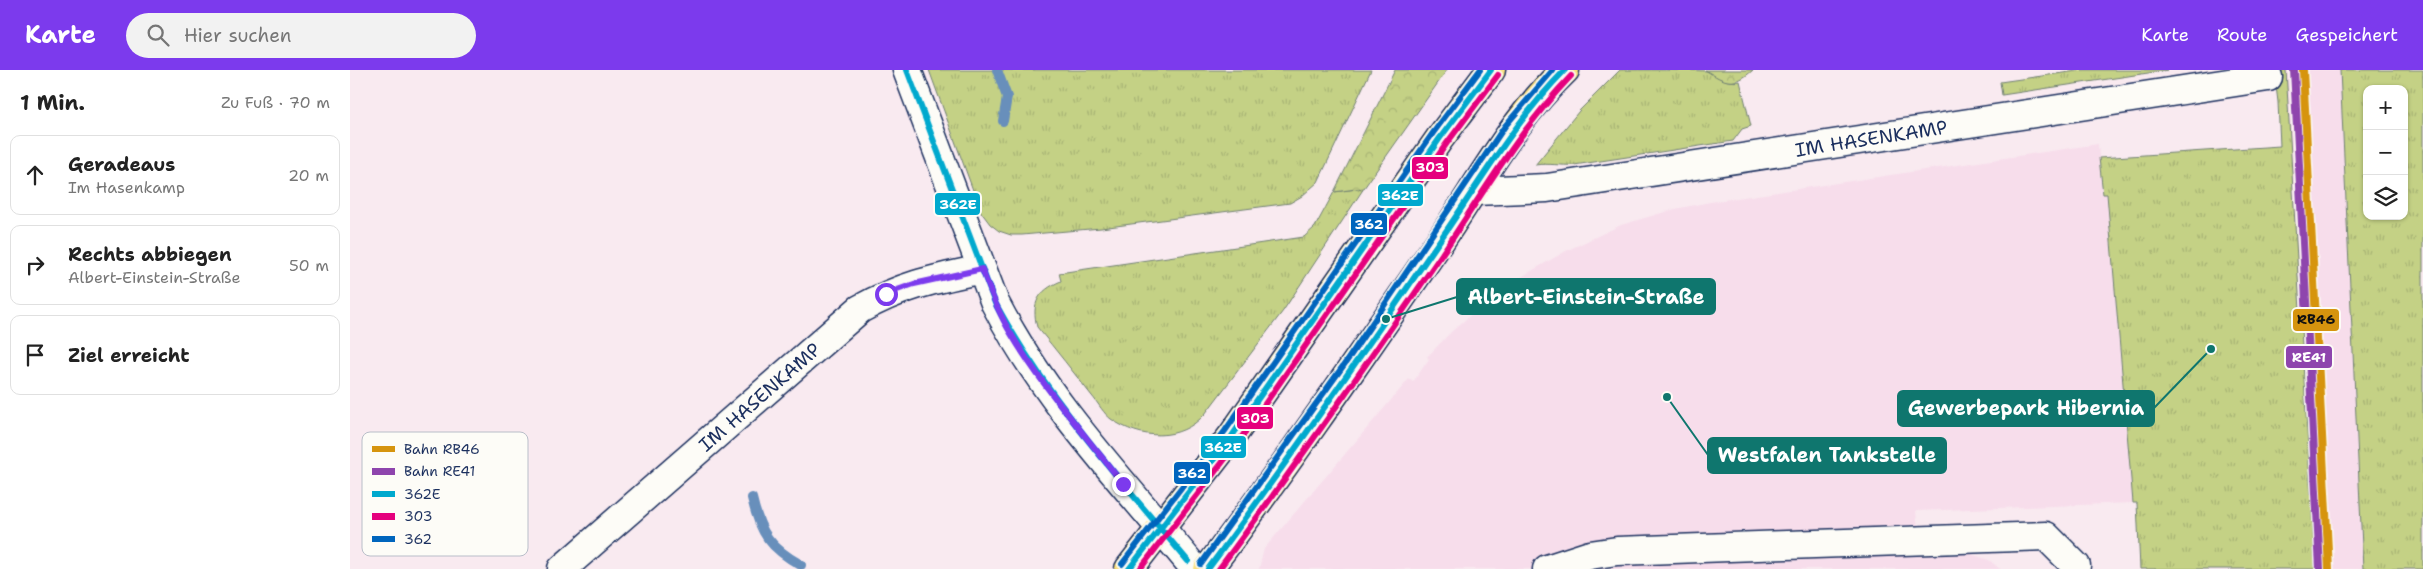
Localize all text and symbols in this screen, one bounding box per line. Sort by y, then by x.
search box [126,13,476,58]
text: Karte [25,19,96,51]
icon: search [144,21,172,49]
text: Hier suchen [184,23,291,48]
text: Karte [2141,23,2189,47]
text: Route [2217,23,2268,47]
text: Gespeichert [2296,23,2398,47]
map controls [2363,85,2408,220]
button: + [2363,85,2408,130]
text: 1 Min. [20,89,85,117]
text: Zu Fuß · 70 m [221,92,330,113]
street label: IM HASENKAMP [1793,114,1949,162]
button: − [2363,130,2408,175]
text: Geradeaus [68,152,175,177]
line badge: 303 [1411,156,1449,180]
text: 303 [1416,158,1445,176]
icon: ahead [21,161,49,189]
text: 20 m [288,165,329,186]
button: layers [2363,175,2408,220]
text: Im Hasenkamp [68,177,185,198]
line badge: 362E [1377,183,1424,207]
text: 362E [1381,186,1419,204]
line badge: 362E [934,192,981,216]
text: 362E [939,195,977,213]
line badge: 362 [1350,212,1388,236]
text: 362 [1355,215,1384,233]
text: Rechts abbiegen [68,242,232,267]
icon: right [21,251,49,279]
text: 50 m [289,255,329,276]
text: Albert-Einstein-Straße [68,267,240,288]
callout: Albert-Einstein-Straße [1457,279,1715,314]
route start [875,283,898,306]
text: Albert-Einstein-Straße [1467,284,1705,310]
line badge: RB46 [2292,308,2340,332]
text: RB46 [2297,310,2335,328]
street label: IM HASENKAMP [693,337,826,457]
icon: arrive [21,341,49,369]
text: Ziel erreicht [68,343,189,368]
line badge: RE41 [2285,345,2333,369]
text: RE41 [2292,348,2326,366]
callout: Gewerbepark Hibernia [1898,391,2154,426]
text: Gewerbepark Hibernia [1908,395,2145,421]
line badge: 303 [1236,406,1274,430]
text: 303 [1241,409,1270,427]
legend [362,432,528,556]
line badge: 362E [1200,435,1247,459]
text: 362E [1204,438,1242,456]
callout: Westfalen Tankstelle [1708,438,1946,473]
text: Bahn RB46 [404,440,480,458]
text: Westfalen Tankstelle [1718,442,1936,468]
line badge: 362 [1173,461,1211,485]
text: Bahn RE41 [404,462,475,480]
text: 362 [1178,464,1207,482]
route end [1112,473,1135,496]
text: 362E [404,485,441,503]
text: 303 [404,507,432,525]
text: 362 [404,530,432,548]

